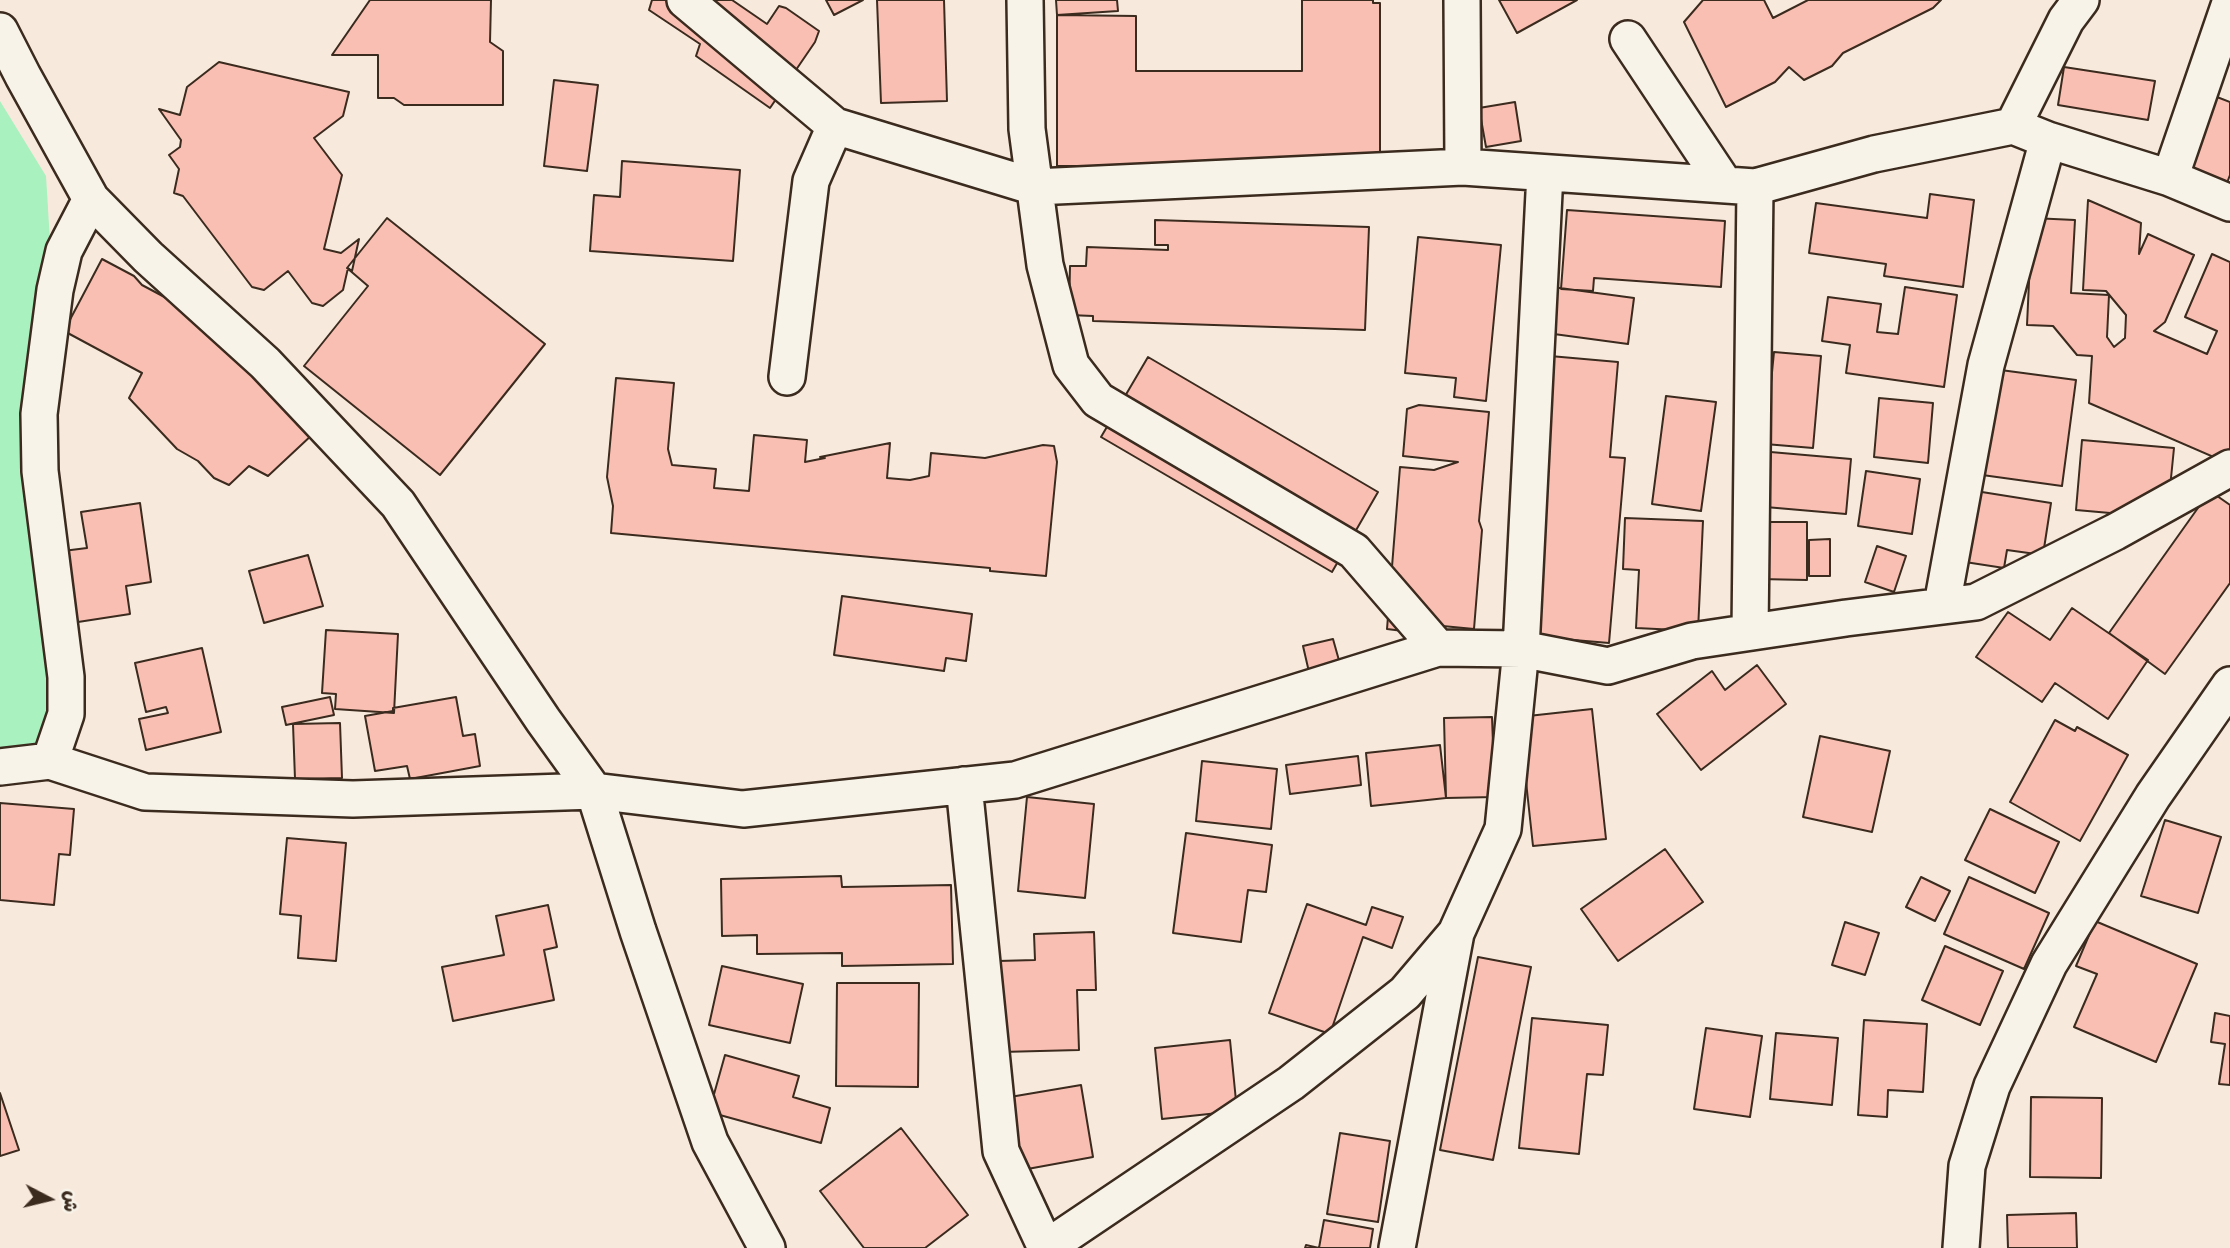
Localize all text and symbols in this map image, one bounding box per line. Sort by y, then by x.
north arrow [14,1164,84,1234]
text: ش [54,1189,86,1214]

